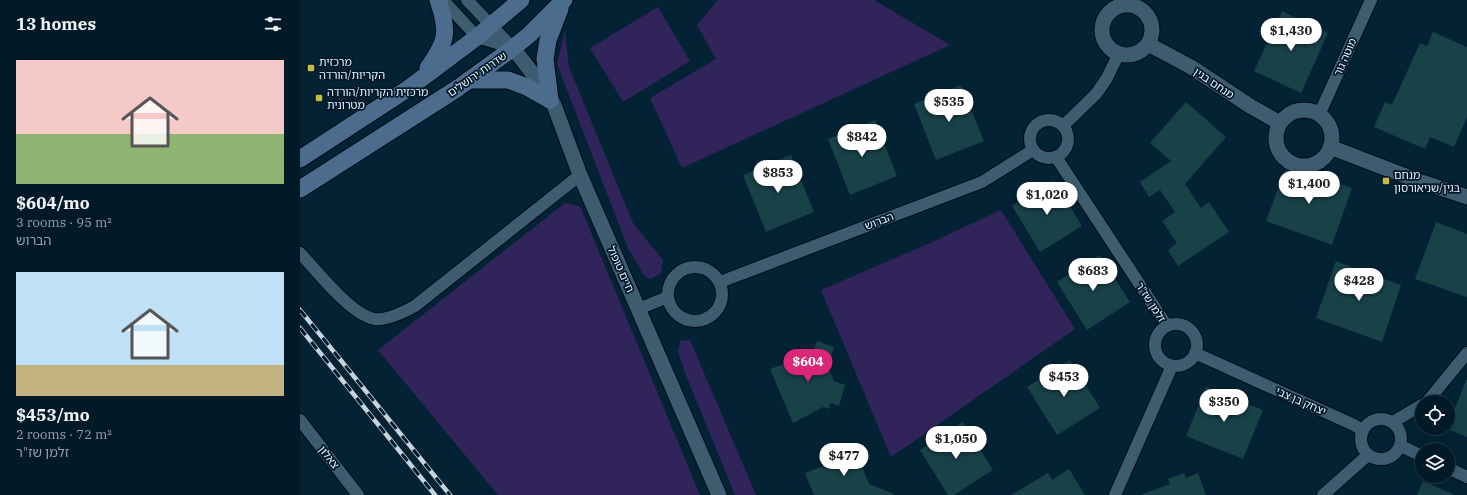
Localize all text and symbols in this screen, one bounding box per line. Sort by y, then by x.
text: 13 homes [16,13,96,35]
icon: filters [262,13,284,35]
pin: $1,430 [1258,18,1324,52]
text: $1,430 [1270,22,1312,39]
street label: מוטה גור [1330,36,1360,78]
street label: שדרות ירושלים [445,48,509,100]
place label: מרכזית הקריות/הורדה [319,55,385,82]
marker: מרכזית הקריות/הורדה [306,63,316,73]
street label: מנחם בגין [1191,64,1237,102]
place label: מרכזית הקריות/הורדה מטרונית [327,85,428,112]
icon: home [114,86,186,158]
pin: $535 [925,89,973,123]
marker: מרכזית הקריות/הורדה מטרונית [314,93,324,103]
text: $535 [933,93,965,110]
pin: $842 [838,124,886,158]
text: $842 [846,128,878,145]
pin: $853 [754,160,802,194]
text: $853 [762,164,794,181]
place label: מנחם בגין/שניאורסון [1394,168,1460,195]
pin: $1,400 [1276,171,1342,205]
text: $1,400 [1288,175,1330,192]
marker: מנחם בגין/שניאורסון [1381,176,1391,186]
pin: $1,020 [1014,182,1080,216]
text: $1,020 [1026,186,1068,203]
text: $604/mo [16,192,90,214]
street label: הברוש [862,209,896,233]
text: 3 rooms · 95 m² [16,214,112,231]
text: הברוש [16,232,51,249]
street label: חיים טופול [605,244,637,294]
pin: $683 [1069,258,1117,292]
text: $683 [1077,262,1109,279]
pin: $428 [1335,268,1383,302]
text: $428 [1343,272,1375,289]
street label: זלמן שז"ר [1133,279,1169,325]
icon: home [114,298,186,370]
pin: $604 [784,349,832,383]
text: $604 [792,353,824,370]
pin: $453 [1040,364,1088,398]
text: $453 [1048,368,1080,385]
street label: יצחק בן צבי [1274,384,1328,418]
pin: $350 [1200,389,1248,423]
text: $350 [1208,393,1240,410]
map controls [1415,395,1455,483]
button: locate [1415,395,1455,435]
text: $453/mo [16,404,90,426]
text: 2 rooms · 72 m² [16,426,112,443]
pin: $1,050 [923,426,989,460]
text: $1,050 [935,430,977,447]
street label: צאלון [316,443,342,471]
pin: $477 [820,443,868,477]
button: layers [1415,443,1455,483]
text: זלמן שז"ר [16,444,69,461]
text: $477 [828,447,860,464]

